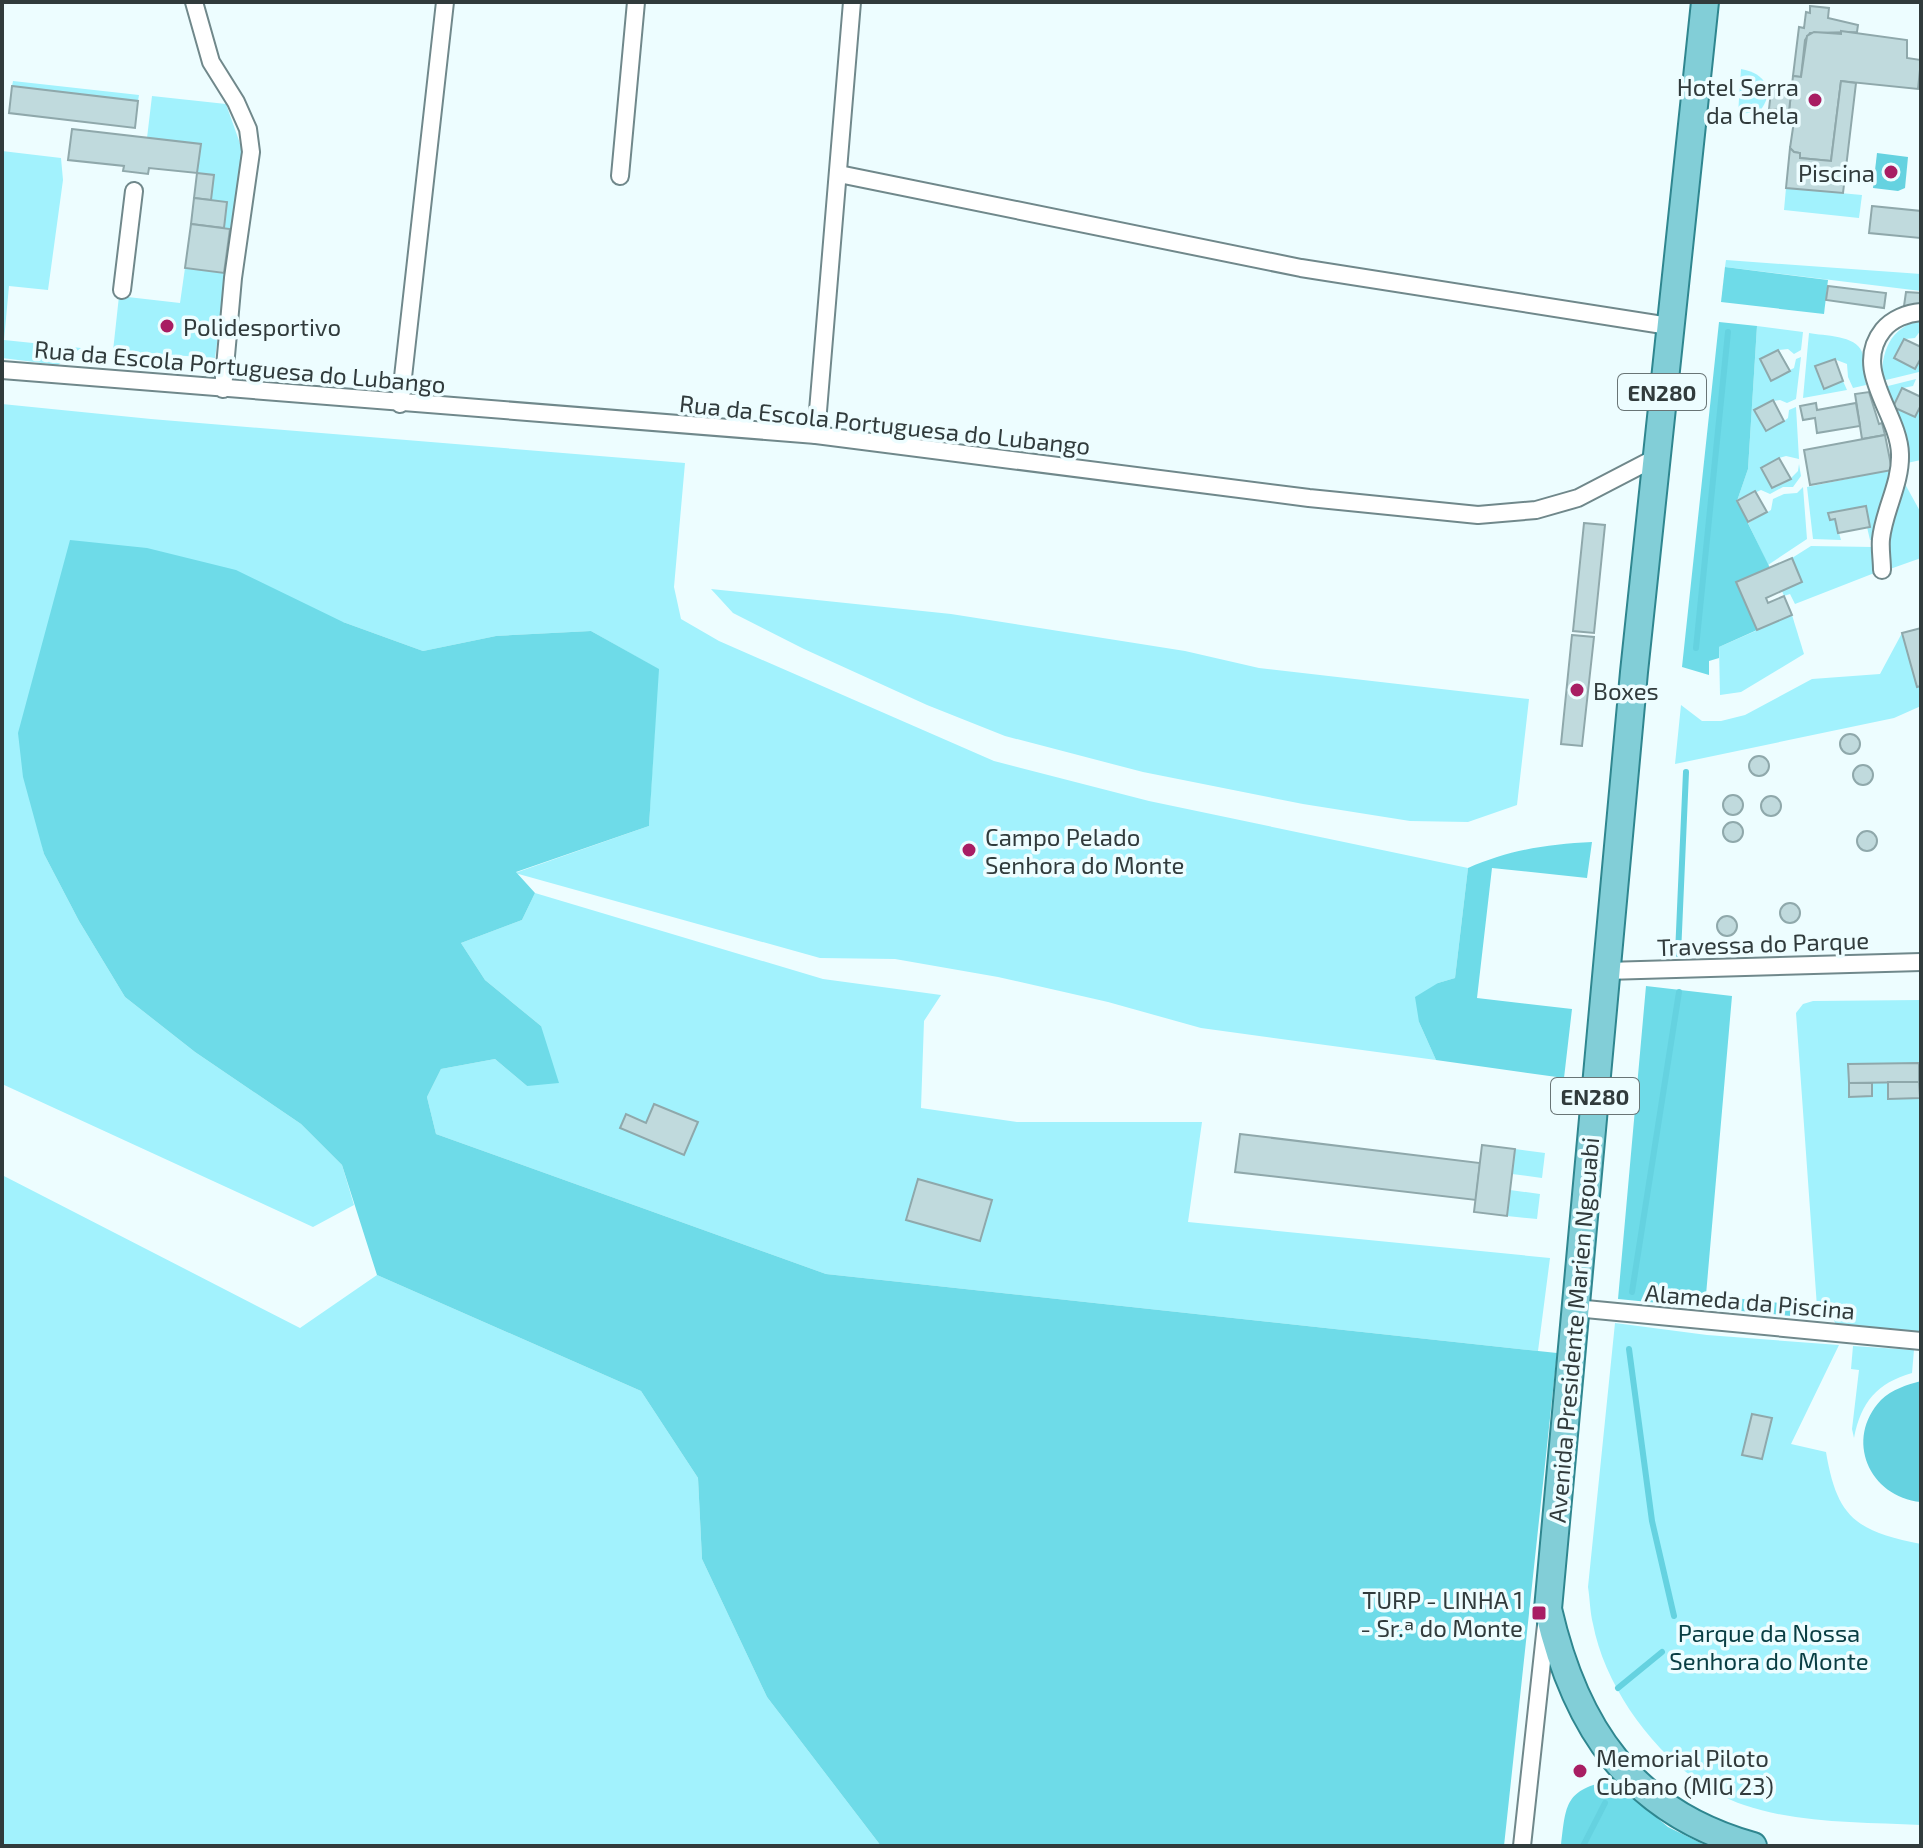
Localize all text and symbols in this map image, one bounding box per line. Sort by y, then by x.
place label: Hotel Serra da Chela [1677,72,1799,129]
marker: Hotel Serra da Chela [1806,91,1824,109]
place label: Piscina [1798,158,1875,187]
marker: Piscina [1882,163,1900,181]
place label: Polidesportivo [183,312,341,341]
marker: Polidesportivo [158,317,176,335]
street label: Rua da Escola Portuguesa do Lubango [33,334,447,398]
road number: EN280 [1618,374,1706,410]
street label: Rua da Escola Portuguesa do Lubango [678,388,1092,460]
place label: Boxes [1593,676,1659,705]
marker: Boxes [1568,681,1586,699]
place label: Campo Pelado Senhora do Monte [985,822,1184,879]
marker: Campo Pelado Senhora do Monte [960,841,978,859]
street label: Travessa do Parque [1656,925,1870,961]
road number: EN280 [1551,1078,1639,1114]
street label: Avenida Presidente Marien Ngouabi [1542,1136,1604,1524]
street label: Alameda da Piscina [1644,1277,1856,1325]
place label: TURP - LINHA 1 - Sr.ª do Monte [1360,1585,1523,1642]
marker: TURP - LINHA 1 - Sr.ª do Monte [1530,1604,1548,1622]
park label: Parque da Nossa Senhora do Monte [1669,1618,1869,1675]
place label: Memorial Piloto Cubano (MIG 23) [1596,1743,1774,1800]
marker: Memorial Piloto Cubano (MIG 23) [1571,1762,1589,1780]

